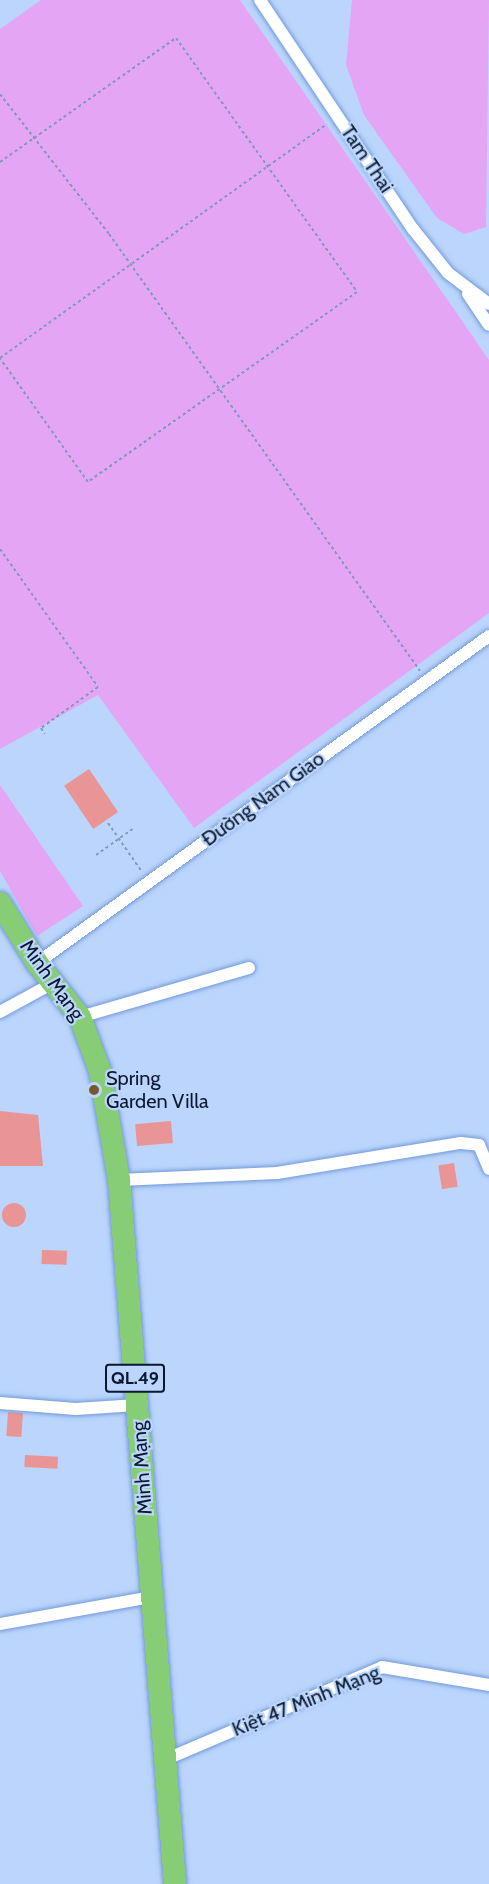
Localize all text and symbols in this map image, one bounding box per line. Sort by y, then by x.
street label: Tam Thai [336,121,398,197]
street label: Đường Nam Giao [197,747,329,851]
street label: Minh Mạng [15,935,89,1025]
place label: Spring Garden Villa [106,1066,208,1113]
marker: Spring Garden Villa [87,1083,101,1097]
road number: QL.49 [105,1363,165,1393]
street label: Minh Mạng [127,1420,157,1516]
street label: Kiệt 47 Minh Mạng [229,1660,383,1742]

